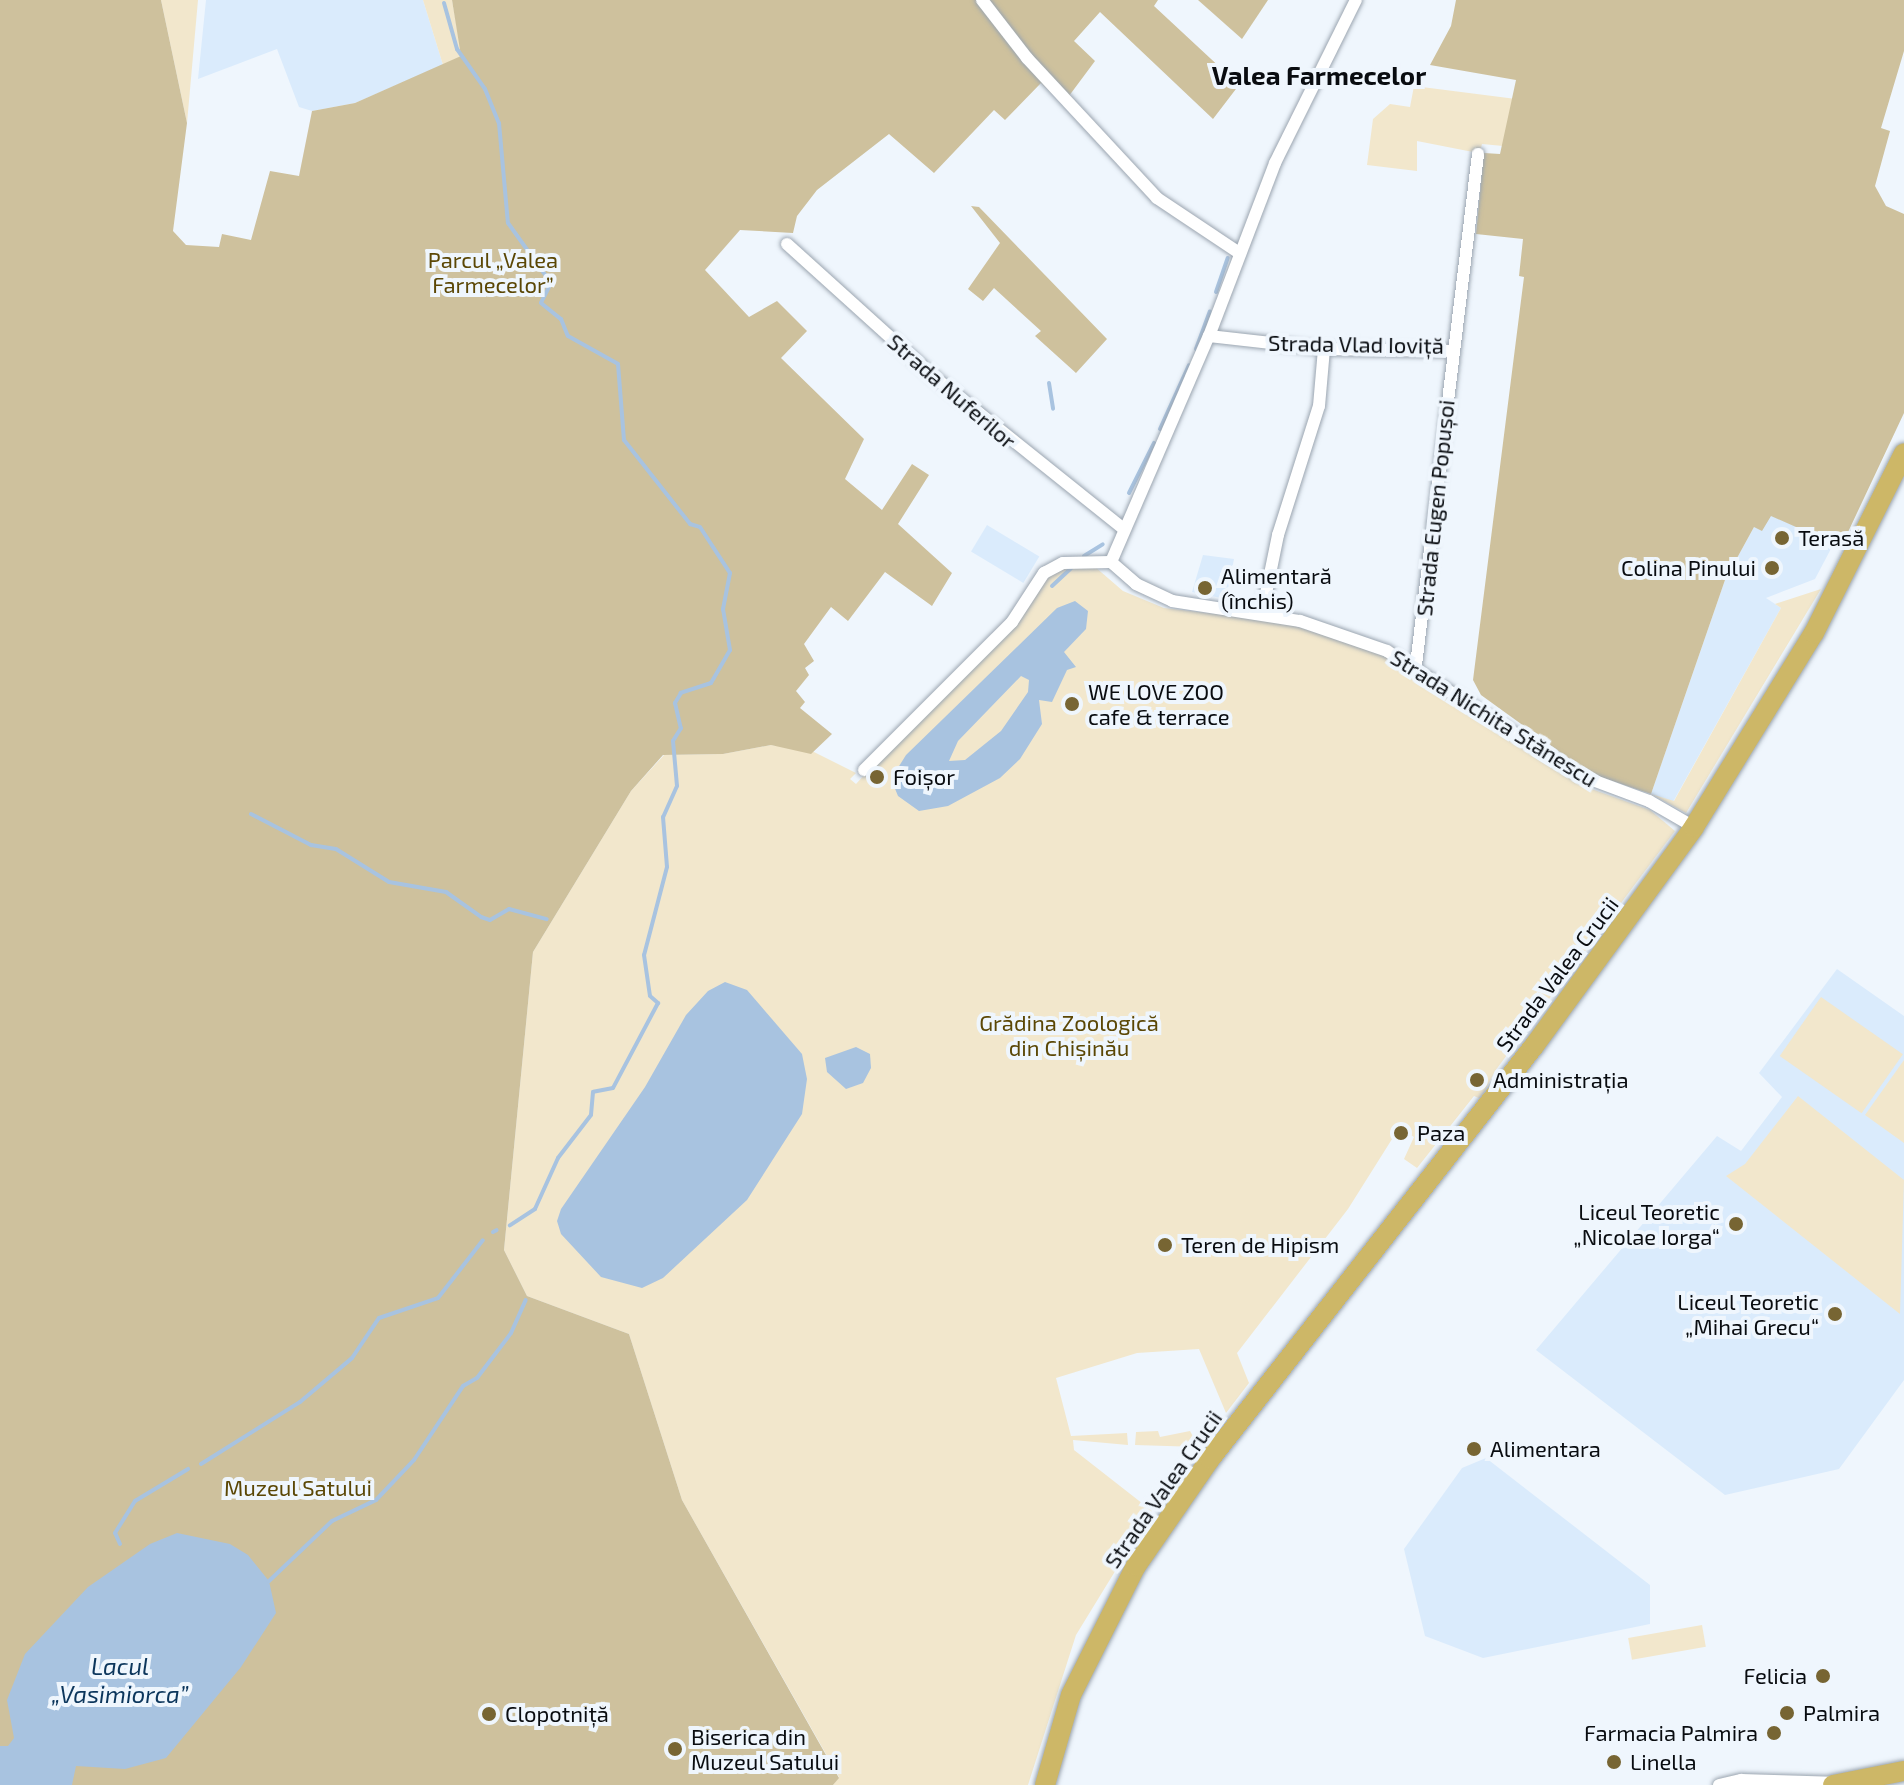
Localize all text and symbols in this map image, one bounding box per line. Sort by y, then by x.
district label: Valea Farmecelor [1212,59,1426,91]
park label: Parcul „Valea Farmecelor” [428,246,558,298]
street label: Strada Nuferilor [882,328,1022,454]
street label: Strada Vlad Ioviță [1268,329,1444,359]
street label: Strada Eugen Popușoi [1411,399,1459,617]
place label: Terasă [1798,525,1864,551]
marker: Terasă [1773,529,1791,547]
place label: Colina Pinului [1621,555,1756,581]
marker: Colina Pinului [1763,559,1781,577]
place label: Alimentară (închis) [1221,562,1332,614]
marker: Alimentară (închis) [1196,579,1214,597]
street label: Strada Nichita Stănescu [1386,644,1602,792]
place label: WE LOVE ZOO cafe & terrace [1088,678,1230,730]
marker: WE LOVE ZOO cafe & terrace [1063,695,1081,713]
place label: Foișor [893,764,955,790]
marker: Foișor [868,768,886,786]
street label: Strada Valea Crucii [1490,891,1624,1057]
park label: Grădina Zoologică din Chișinău [979,1009,1159,1060]
place label: Administrația [1493,1067,1629,1093]
marker: Administrația [1468,1071,1486,1089]
place label: Paza [1417,1120,1465,1146]
marker: Paza [1392,1124,1410,1142]
place label: Liceul Teoretic „Nicolae Iorga“ [1573,1198,1720,1250]
marker: Liceul Teoretic „Nicolae Iorga“ [1727,1215,1745,1233]
place label: Teren de Hipism [1181,1232,1339,1258]
marker: Teren de Hipism [1156,1236,1174,1254]
place label: Liceul Teoretic „Mihai Grecu“ [1676,1288,1819,1340]
marker: Liceul Teoretic „Mihai Grecu“ [1826,1305,1844,1323]
street label: Strada Valea Crucii [1099,1405,1227,1573]
place label: Alimentara [1490,1436,1601,1462]
marker: Alimentara [1465,1440,1483,1458]
park label: Muzeul Satului [224,1475,372,1501]
water label: Lacul „Vasimiorca” [52,1652,188,1708]
place label: Felicia [1743,1663,1807,1689]
marker: Felicia [1814,1667,1832,1685]
place label: Palmira [1803,1700,1880,1726]
place label: Clopotniță [505,1701,609,1727]
marker: Palmira [1778,1704,1796,1722]
marker: Clopotniță [480,1705,498,1723]
place label: Farmacia Palmira [1584,1720,1758,1746]
place label: Biserica din Muzeul Satului [691,1723,840,1774]
marker: Farmacia Palmira [1765,1724,1783,1742]
marker: Biserica din Muzeul Satului [666,1740,684,1758]
place label: Linella [1630,1749,1697,1775]
marker: Linella [1605,1753,1623,1771]

